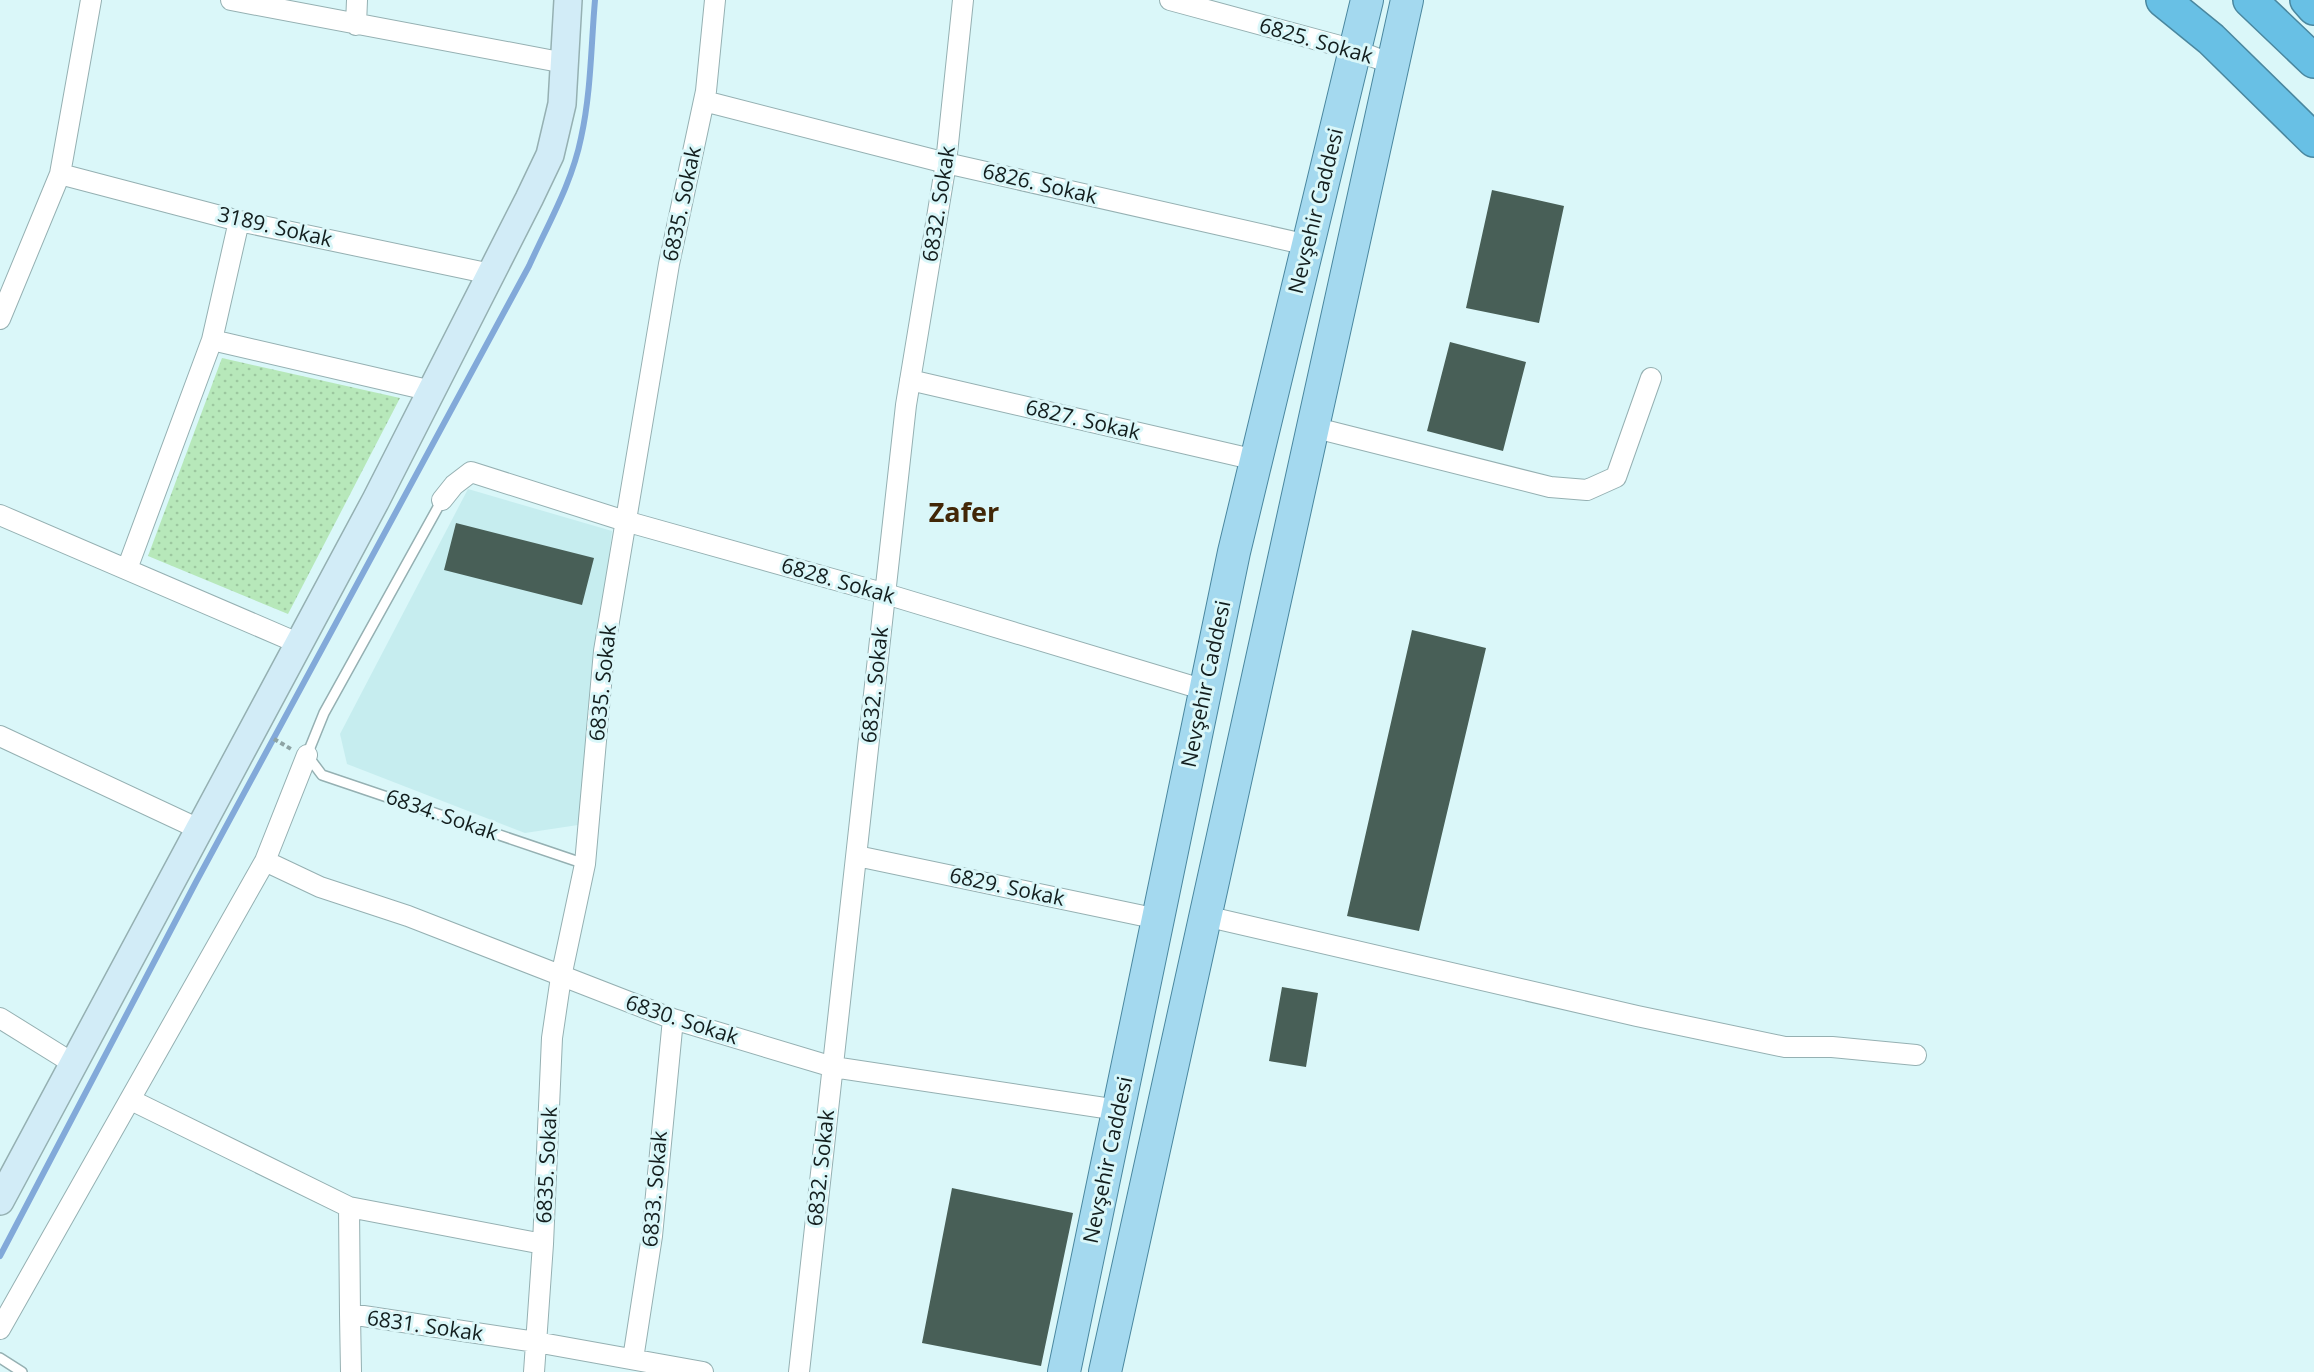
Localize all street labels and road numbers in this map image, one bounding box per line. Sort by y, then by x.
street label: 6825. Sokak [1256,10,1376,70]
street label: Nevşehir Caddesi [1281,125,1349,297]
street label: 6835. Sokak [655,144,707,264]
street label: 6832. Sokak [915,144,961,264]
street label: 6826. Sokak [980,156,1100,210]
street label: 3189. Sokak [215,199,335,253]
street label: 6827. Sokak [1023,392,1143,446]
street label: 6828. Sokak [778,550,898,610]
street label: Nevşehir Caddesi [1174,598,1236,770]
street label: 6835. Sokak [582,623,622,742]
street label: 6832. Sokak [854,625,894,744]
street label: 6834. Sokak [383,782,502,846]
street label: 6829. Sokak [947,860,1067,912]
street label: 6830. Sokak [622,988,742,1050]
street label: Nevşehir Caddesi [1076,1074,1138,1246]
street label: 6835. Sokak [529,1106,563,1224]
street label: 6832. Sokak [800,1108,840,1227]
street label: 6833. Sokak [635,1129,673,1248]
street label: 6831. Sokak [365,1303,485,1347]

